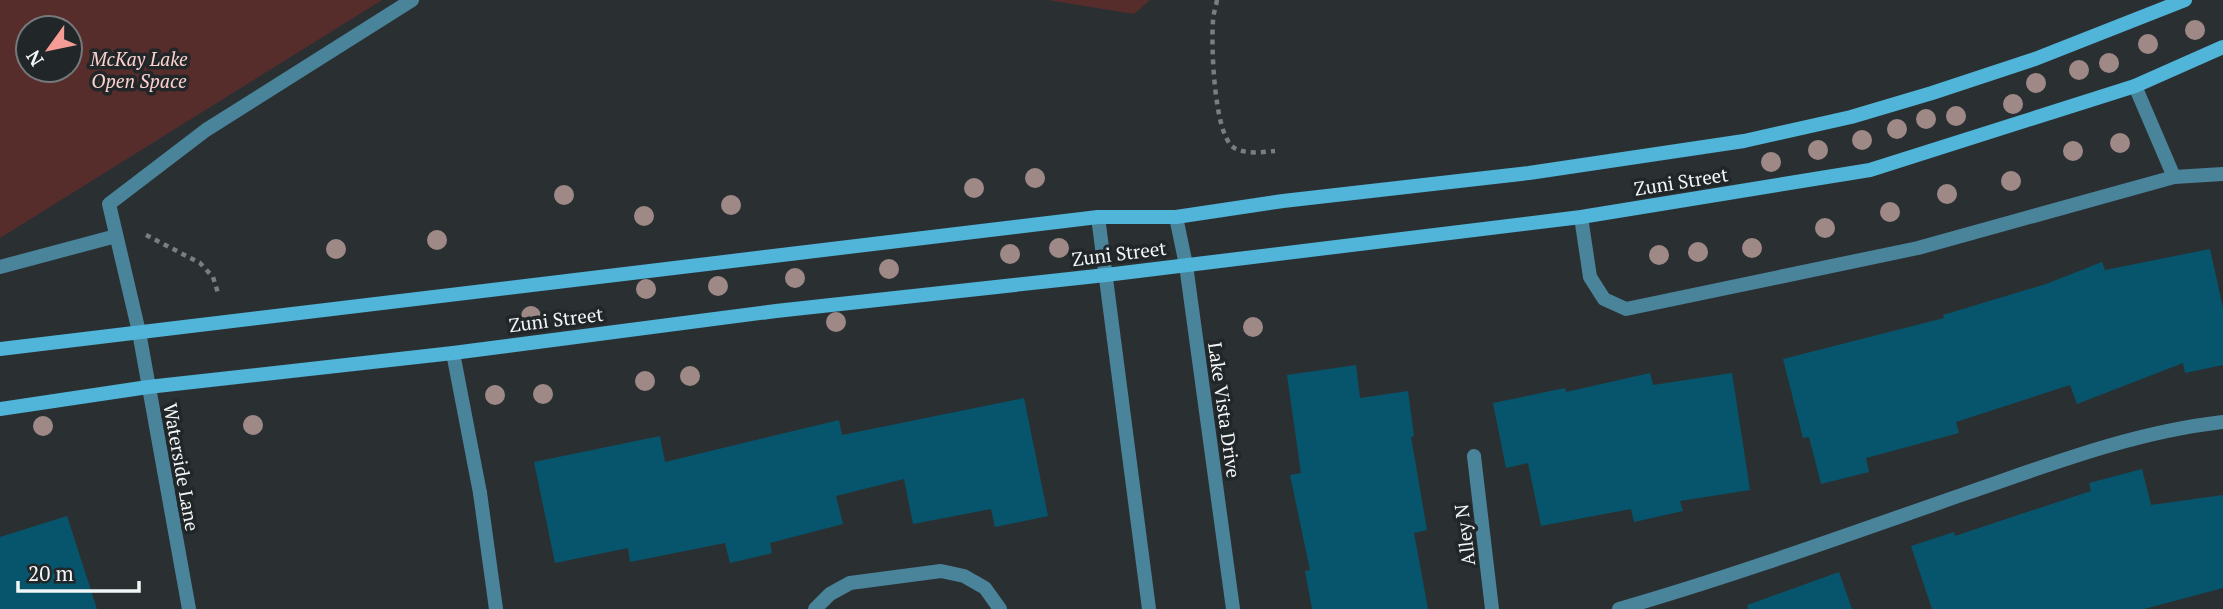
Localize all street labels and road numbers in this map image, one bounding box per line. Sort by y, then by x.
street label: Zuni Street [1632,161,1730,201]
street label: Zuni Street [1070,235,1168,271]
street label: Zuni Street [507,301,605,337]
street label: Lake Vista Drive [1203,341,1247,479]
street label: Waterside Lane [158,401,206,533]
street label: Alley N [1448,503,1480,567]

